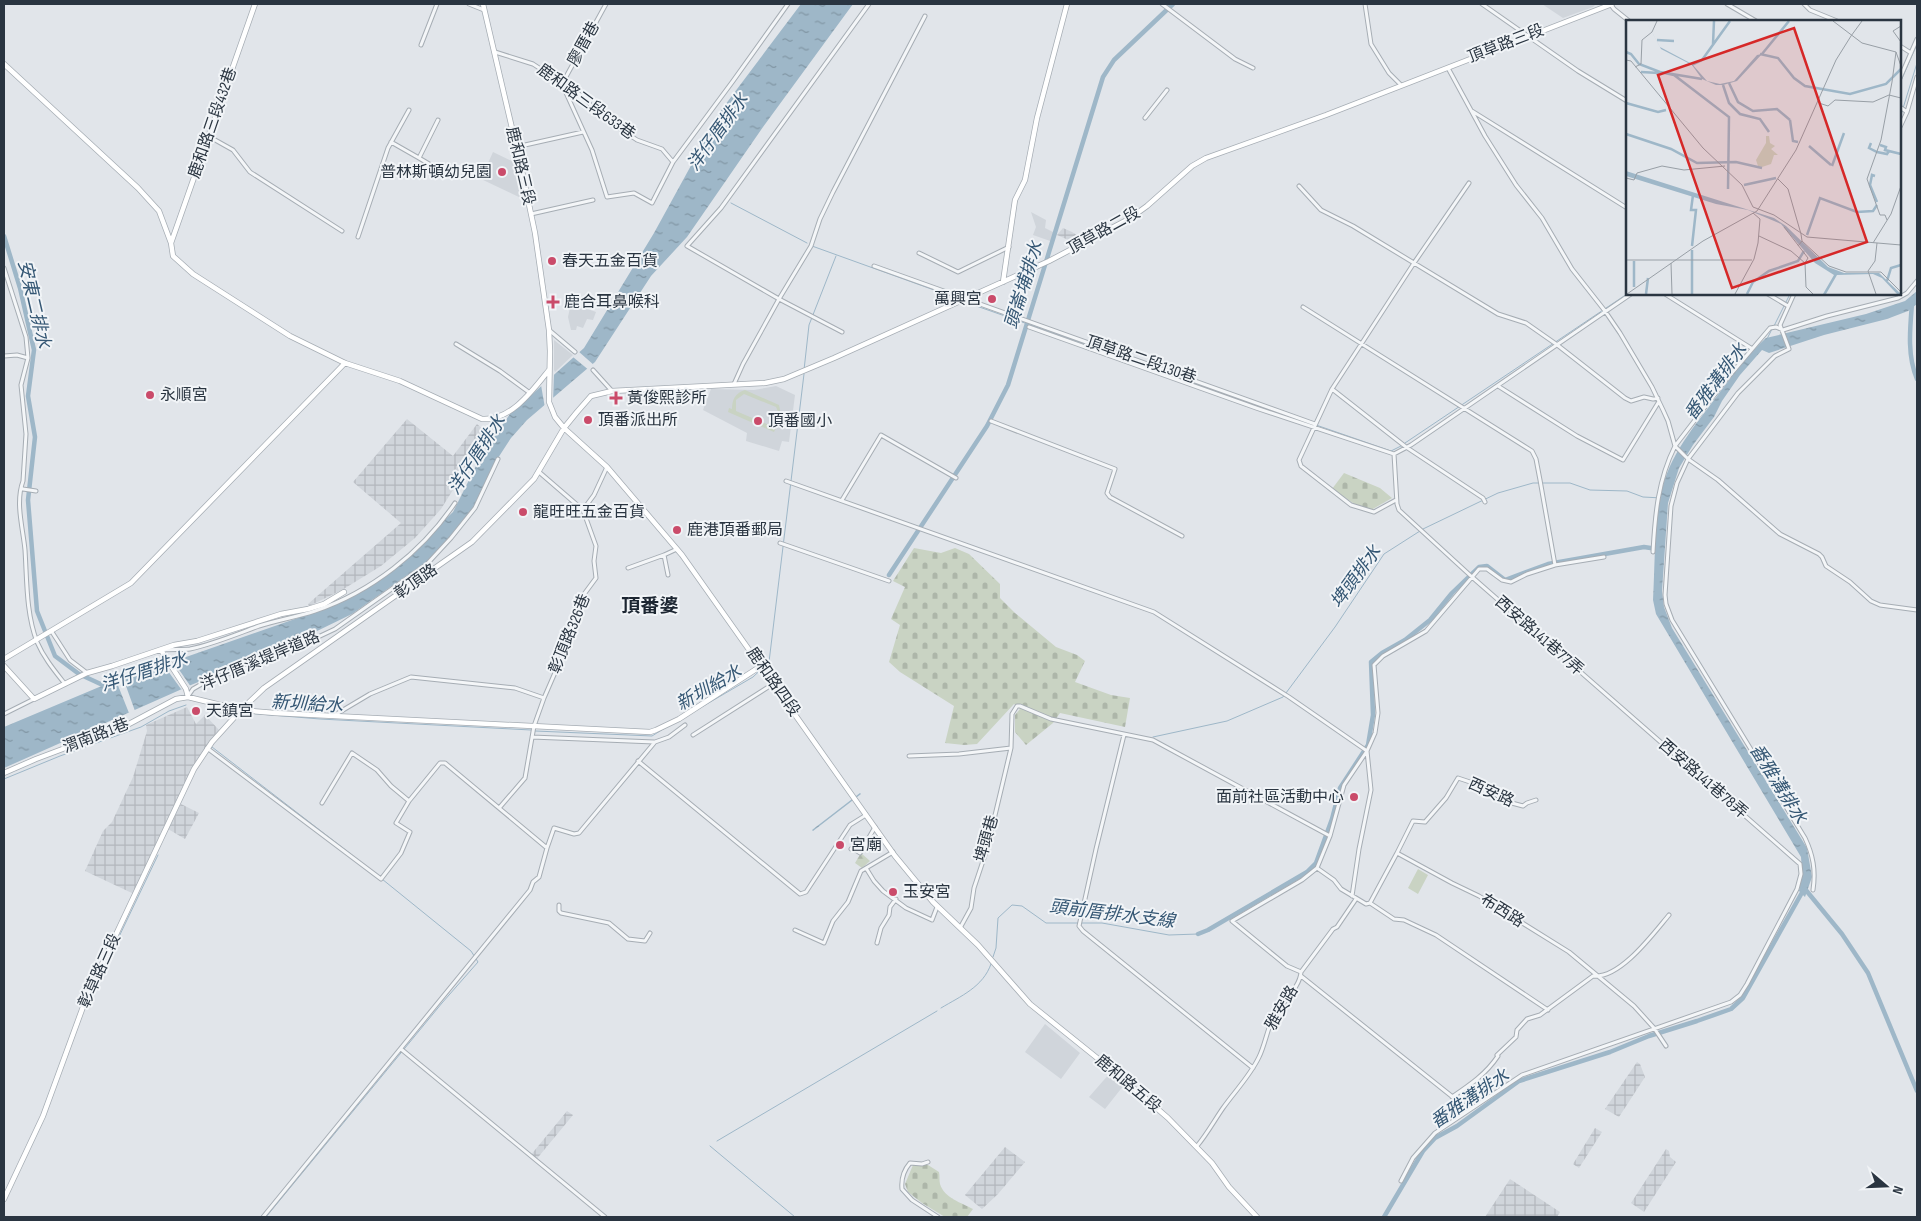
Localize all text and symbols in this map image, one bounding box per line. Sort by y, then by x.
street label: 廖厝巷 [564,18,604,70]
inset map [1626,20,1901,295]
street label: 頂草路三段 [1465,21,1547,67]
street label: 鹿和路三段633巷 [533,60,639,144]
street label: 鹿和路三段432巷 [185,65,241,181]
water label: 洋仔厝排水 [683,89,754,175]
street label: 鹿和路三段 [502,125,538,207]
place label: 普林斯頓幼兒園 [380,163,492,182]
marker: 普林斯頓幼兒園 [496,166,508,178]
street label: 頂草路二段 [1064,203,1144,259]
water label: 頭崙埔排水 [1001,238,1047,331]
place label: 春天五金百貨 [562,252,658,271]
marker: 春天五金百貨 [546,255,558,267]
water label: 安東二排水 [14,258,55,351]
place label: 萬興宮 [934,290,982,309]
place label: 鹿合耳鼻喉科 [564,293,660,312]
marker: 萬興宮 [986,293,998,305]
marker: 鹿合耳鼻喉科 [546,295,560,309]
street label: 頂草路二段130巷 [1083,332,1199,388]
water label: 番雅溝排水 [1681,339,1752,424]
place label: 永順宮 [160,386,208,405]
marker: 永順宮 [144,389,156,401]
place label: 黃俊熙診所 [627,389,707,408]
marker: 黃俊熙診所 [609,391,623,405]
water label: 洋仔厝排水 [444,411,511,498]
place label: 頂番派出所 [598,411,678,430]
place label: 頂番國小 [768,412,832,431]
marker: 頂番派出所 [582,414,594,426]
marker: 頂番國小 [752,415,764,427]
place label: 龍旺旺五金百貨 [533,503,645,522]
marker: 龍旺旺五金百貨 [517,506,529,518]
place label: 鹿港頂番郵局 [687,521,783,540]
marker: 鹿港頂番郵局 [671,524,683,536]
water label: 埤頭排水 [1326,541,1386,612]
street label: 彰頂路 [391,560,441,604]
street label: 彰頂路326巷 [545,591,595,677]
street label: 西安路141巷77弄 [1491,592,1587,680]
district label: 頂番婆 [621,595,679,618]
street label: 洋仔厝溪堤岸道路 [197,627,323,695]
street label: 鹿和路四段 [742,644,804,720]
water label: 洋仔厝排水 [98,648,191,696]
water label: 新圳給水 [673,660,746,715]
water label: 新圳給水 [270,692,344,716]
place label: 天鎮宮 [206,702,254,721]
marker: 天鎮宮 [190,705,202,717]
street label: 渭南路1巷 [60,715,132,757]
street label: 西安路141巷78弄 [1655,735,1751,823]
water label: 番雅溝排水 [1745,740,1811,829]
street label: 西安路 [1465,775,1517,811]
place label: 面前社區活動中心 [1216,788,1344,807]
marker: 面前社區活動中心 [1348,791,1360,803]
street label: 埤頭巷 [971,813,1003,865]
place label: 宮廟 [850,836,882,855]
marker: 宮廟 [834,839,846,851]
place label: 玉安宮 [903,883,951,902]
marker: 玉安宮 [887,886,899,898]
street label: 布西路 [1477,890,1527,932]
water label: 頭前厝排水支線 [1048,896,1178,932]
street label: 彰草路三段 [75,931,125,1011]
street label: 雅安路 [1262,982,1302,1034]
street label: 鹿和路五段 [1091,1051,1165,1117]
water label: 番雅溝排水 [1427,1065,1514,1133]
north arrow [1861,1161,1911,1211]
text: N [1889,1184,1907,1196]

